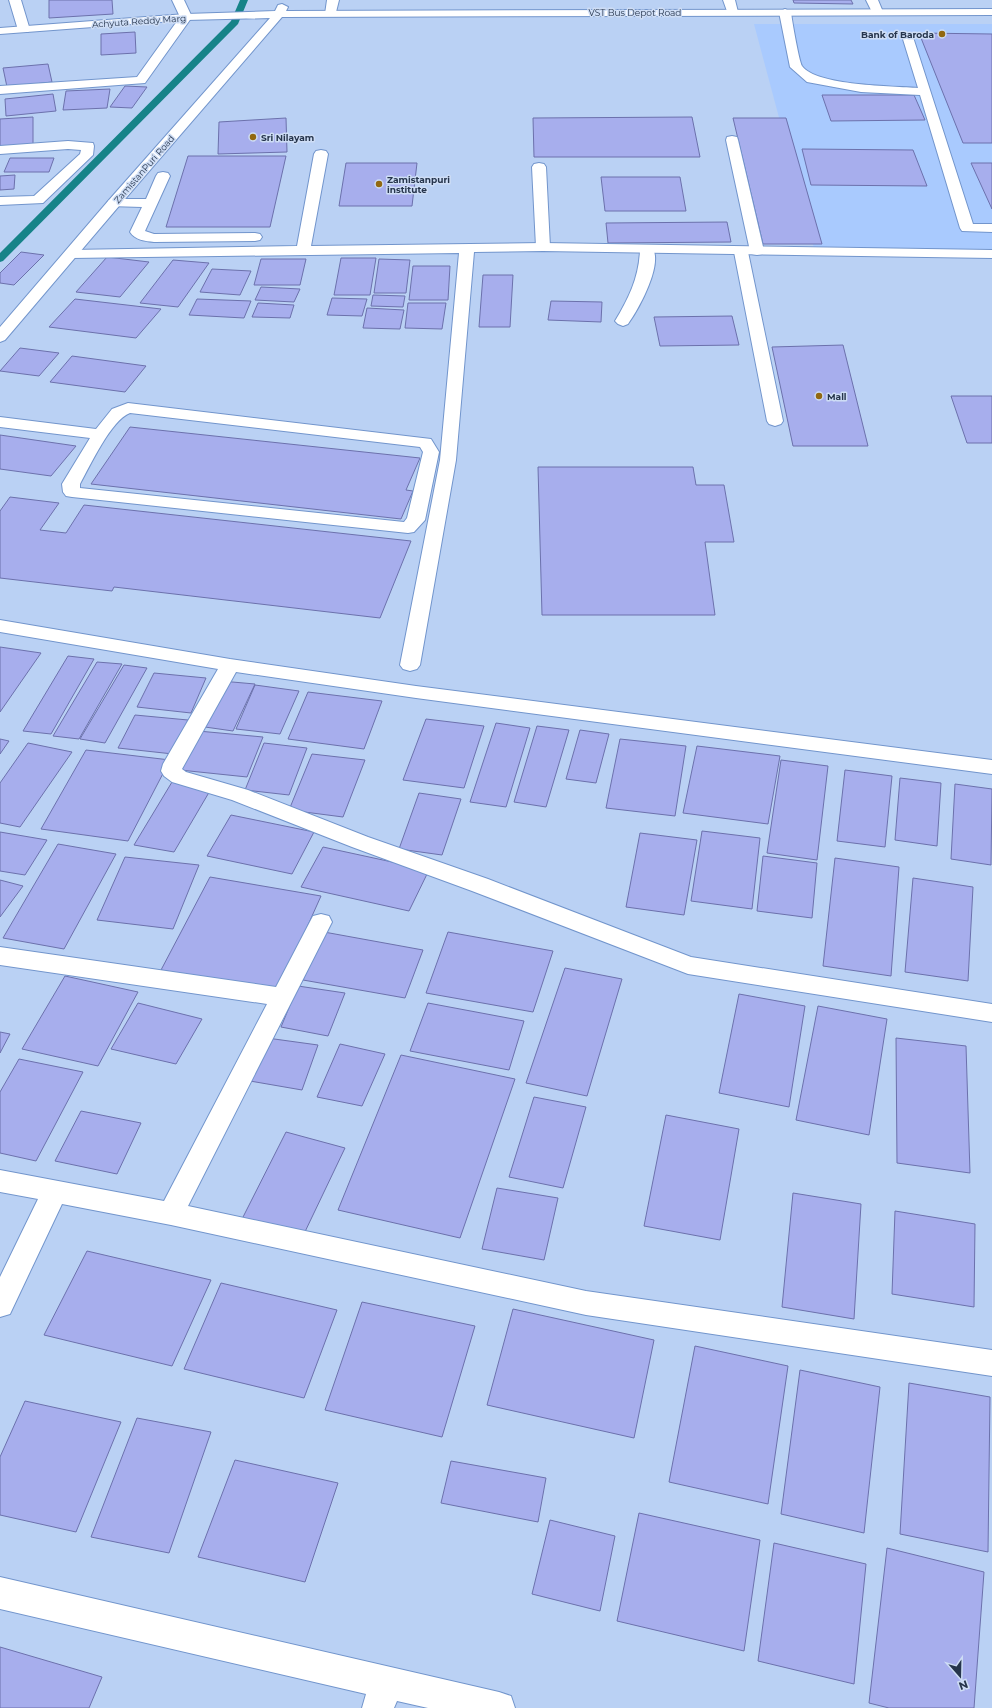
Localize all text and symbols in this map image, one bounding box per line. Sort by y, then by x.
street label: VST Bus Depot Road [589,7,681,18]
street label: Achyuta Reddy Marg [92,12,186,30]
place label: Bank of Baroda [861,29,934,40]
marker: Bank of Baroda [937,29,947,39]
marker: Sri Nilayam [248,132,258,142]
place label: Sri Nilayam [261,132,314,143]
street label: ZamistanPuri Road [111,133,177,205]
place label: Zamistanpuri institute [387,174,450,195]
marker: Zamistanpuri institute [374,179,384,189]
marker: Mall [814,391,824,401]
place label: Mall [827,391,847,402]
north arrow [940,1656,980,1696]
text: N [957,1677,970,1693]

